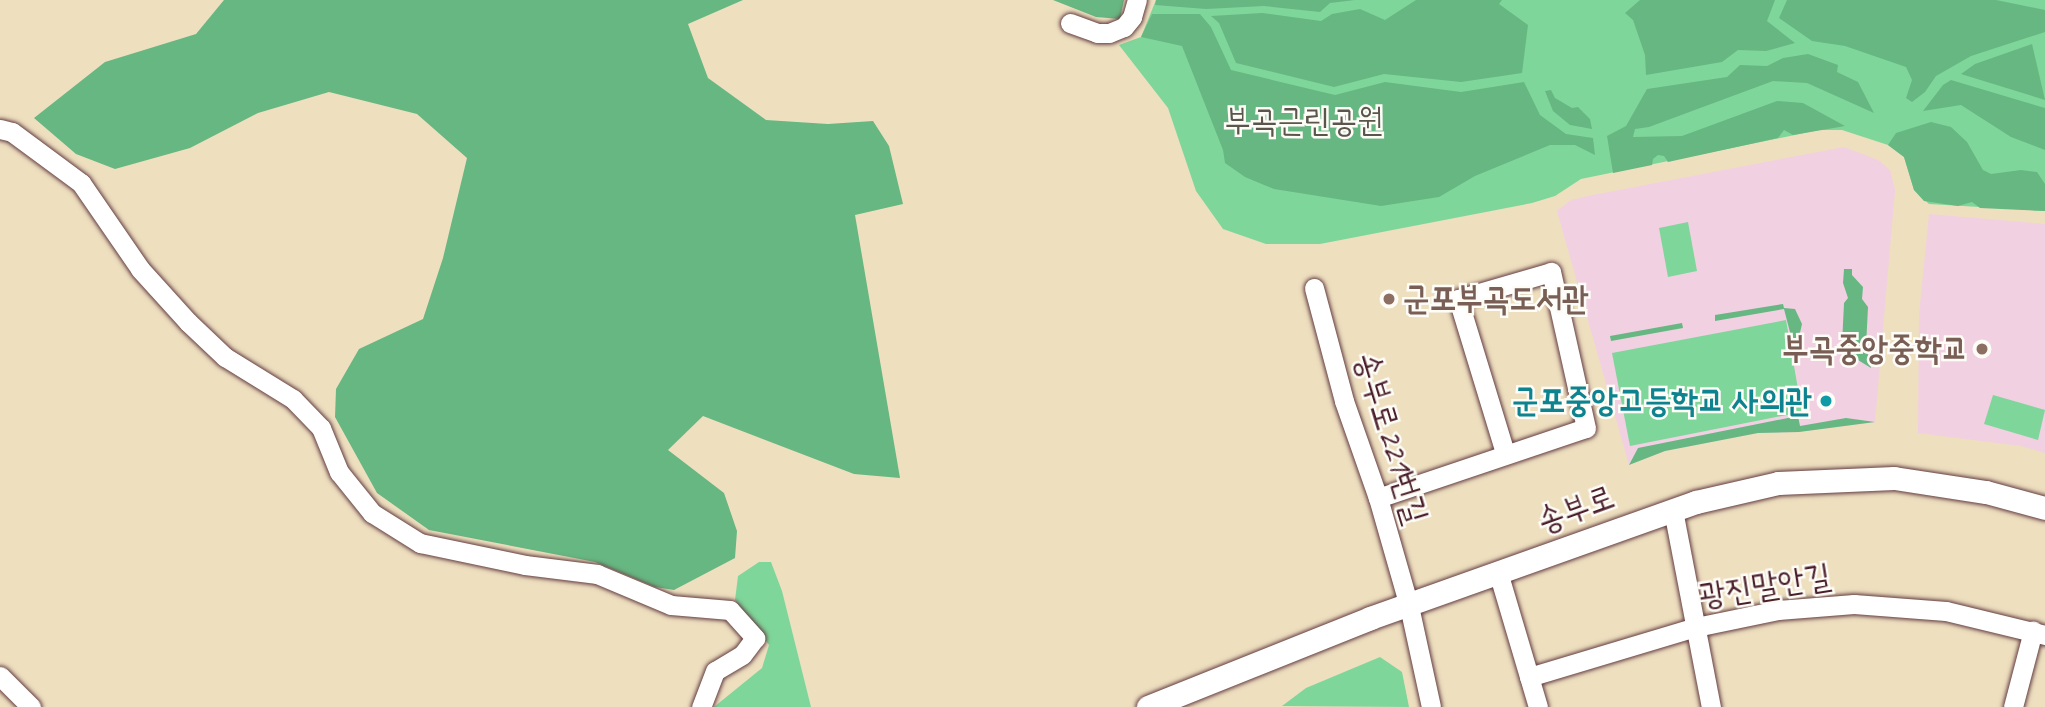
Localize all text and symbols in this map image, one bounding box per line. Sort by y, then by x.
park label: 부곡근린공원 [1224,101,1384,141]
place label: 군포부곡도서관 [1403,279,1589,319]
marker: 군포부곡도서관 [1381,291,1397,307]
place label: 부곡중앙중학교 [1782,329,1968,369]
marker: 부곡중앙중학교 [1974,341,1990,357]
street label: 송부로221번길 [1346,347,1436,529]
place label: 군포중앙고등학교 사의관 [1512,381,1812,421]
marker: 군포중앙고등학교 사의관 [1818,393,1834,409]
street label: 송부로 [1532,477,1620,541]
street label: 광진말안길 [1696,556,1834,616]

